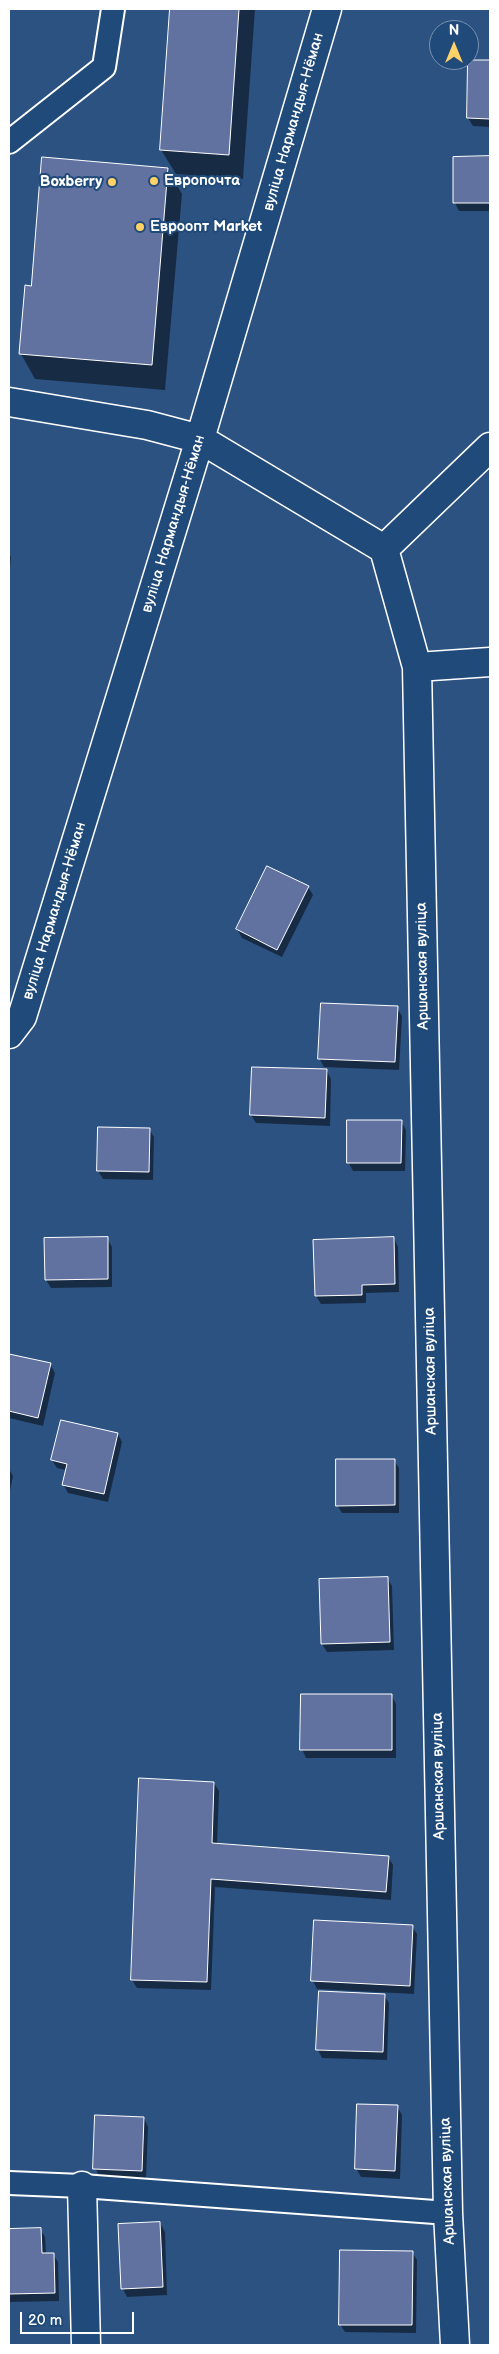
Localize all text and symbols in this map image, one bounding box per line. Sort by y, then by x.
north arrow [429,20,479,70]
text: N [449,22,459,39]
street label: вуліца Нармандыя-Нёман [260,31,328,213]
place label: Европочта [164,172,240,190]
place label: Boxberry [40,173,102,191]
marker: Европочта [148,175,160,187]
marker: Boxberry [106,176,118,188]
place label: Евроопт Market [150,218,262,236]
marker: Евроопт Market [134,221,146,233]
street label: вуліца Нармандыя-Нёман [138,433,210,615]
street label: вуліца Нармандыя-Нёман [19,820,91,1002]
street label: Аршанская вуліца [413,902,433,1030]
street label: Аршанская вуліца [421,1307,441,1435]
street label: Аршанская вуліца [429,1712,449,1840]
street label: Аршанская вуліца [437,2117,459,2245]
scale bar [22,2302,136,2334]
text: 20 m [28,2311,62,2330]

